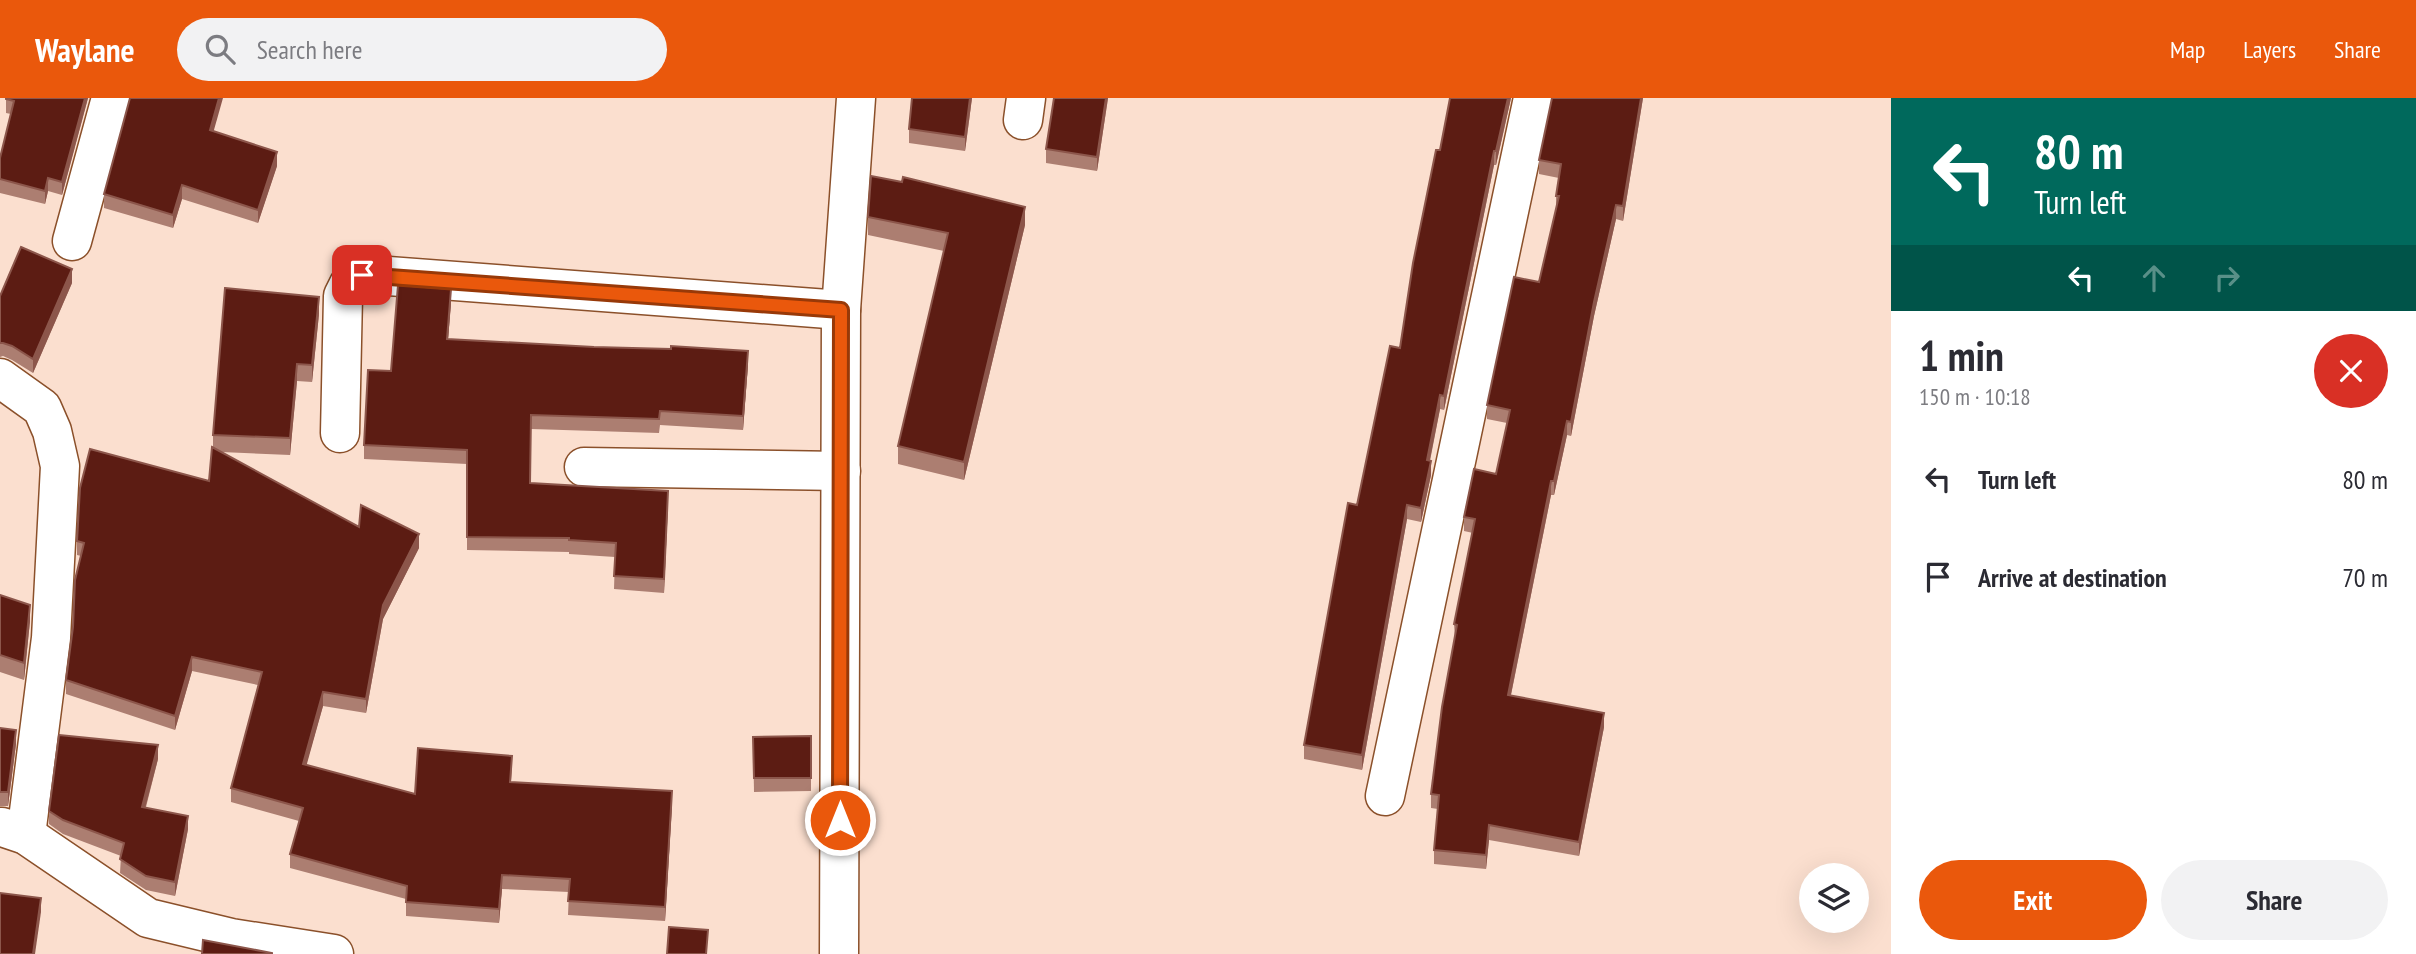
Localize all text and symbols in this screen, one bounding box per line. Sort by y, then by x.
search box [177,18,667,81]
text: Waylane [35,28,135,71]
icon: search [201,30,239,68]
text: Search here [257,33,362,66]
text: Map [2170,34,2205,65]
text: Layers [2243,34,2296,65]
text: Share [2334,34,2381,65]
text: 80 m [2034,119,2123,183]
icon: left [1919,126,2010,217]
text: Turn left [2034,181,2126,223]
pin [332,245,392,305]
icon: arrive [343,256,381,294]
icon: left [2062,259,2100,297]
icon: ahead [2135,259,2173,297]
icon: right [2208,259,2246,297]
text: 1 min [1919,328,2004,383]
button: close [2314,334,2388,408]
text: 150 m · 10:18 [1919,382,2031,411]
icon: left [1919,460,1957,498]
text: Turn left [1978,463,2056,496]
text: 80 m [2342,463,2388,496]
icon: arrive [1919,558,1957,596]
text: Arrive at destination [1978,561,2167,594]
text: 70 m [2342,561,2388,594]
position arrow [803,783,877,857]
button: Exit [1919,860,2147,940]
button: Share [2161,860,2388,940]
map controls [1799,863,1869,933]
button: layers [1799,863,1869,933]

